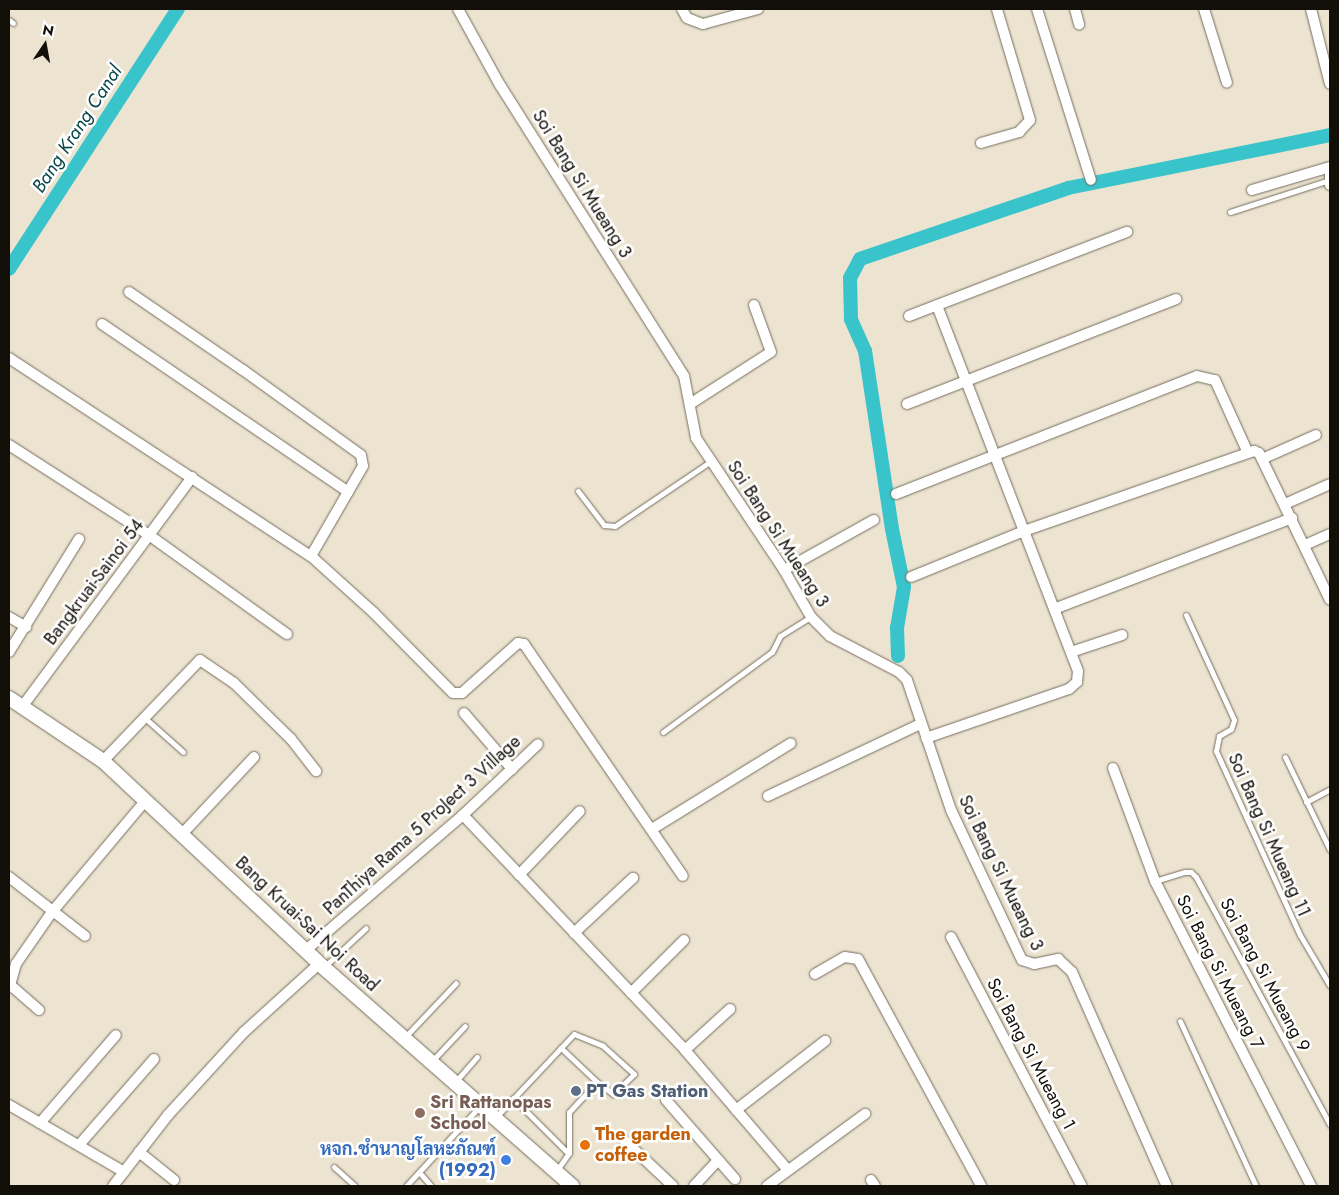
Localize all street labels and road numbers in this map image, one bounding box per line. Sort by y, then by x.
street label: Soi Bang Si Mueang 3 [528,106,636,262]
street label: Soi Bang Si Mueang 3 [723,457,833,611]
street label: Bangkruai-Sainoi 54 [40,515,148,649]
street label: PanThiya Rama 5 ProJect 3 Village [319,731,525,919]
street label: Soi Bang Si Mueang 11 [1223,750,1315,920]
street label: Soi Bang Si Mueang 3 [954,792,1048,954]
street label: Bang Kruai-Sai Noi Road [231,852,383,996]
street label: Soi Bang Si Mueang 7 [1172,891,1268,1053]
street label: Soi Bang Si Mueang 9 [1215,894,1315,1056]
street label: Soi Bang Si Mueang 1 [982,974,1080,1134]

